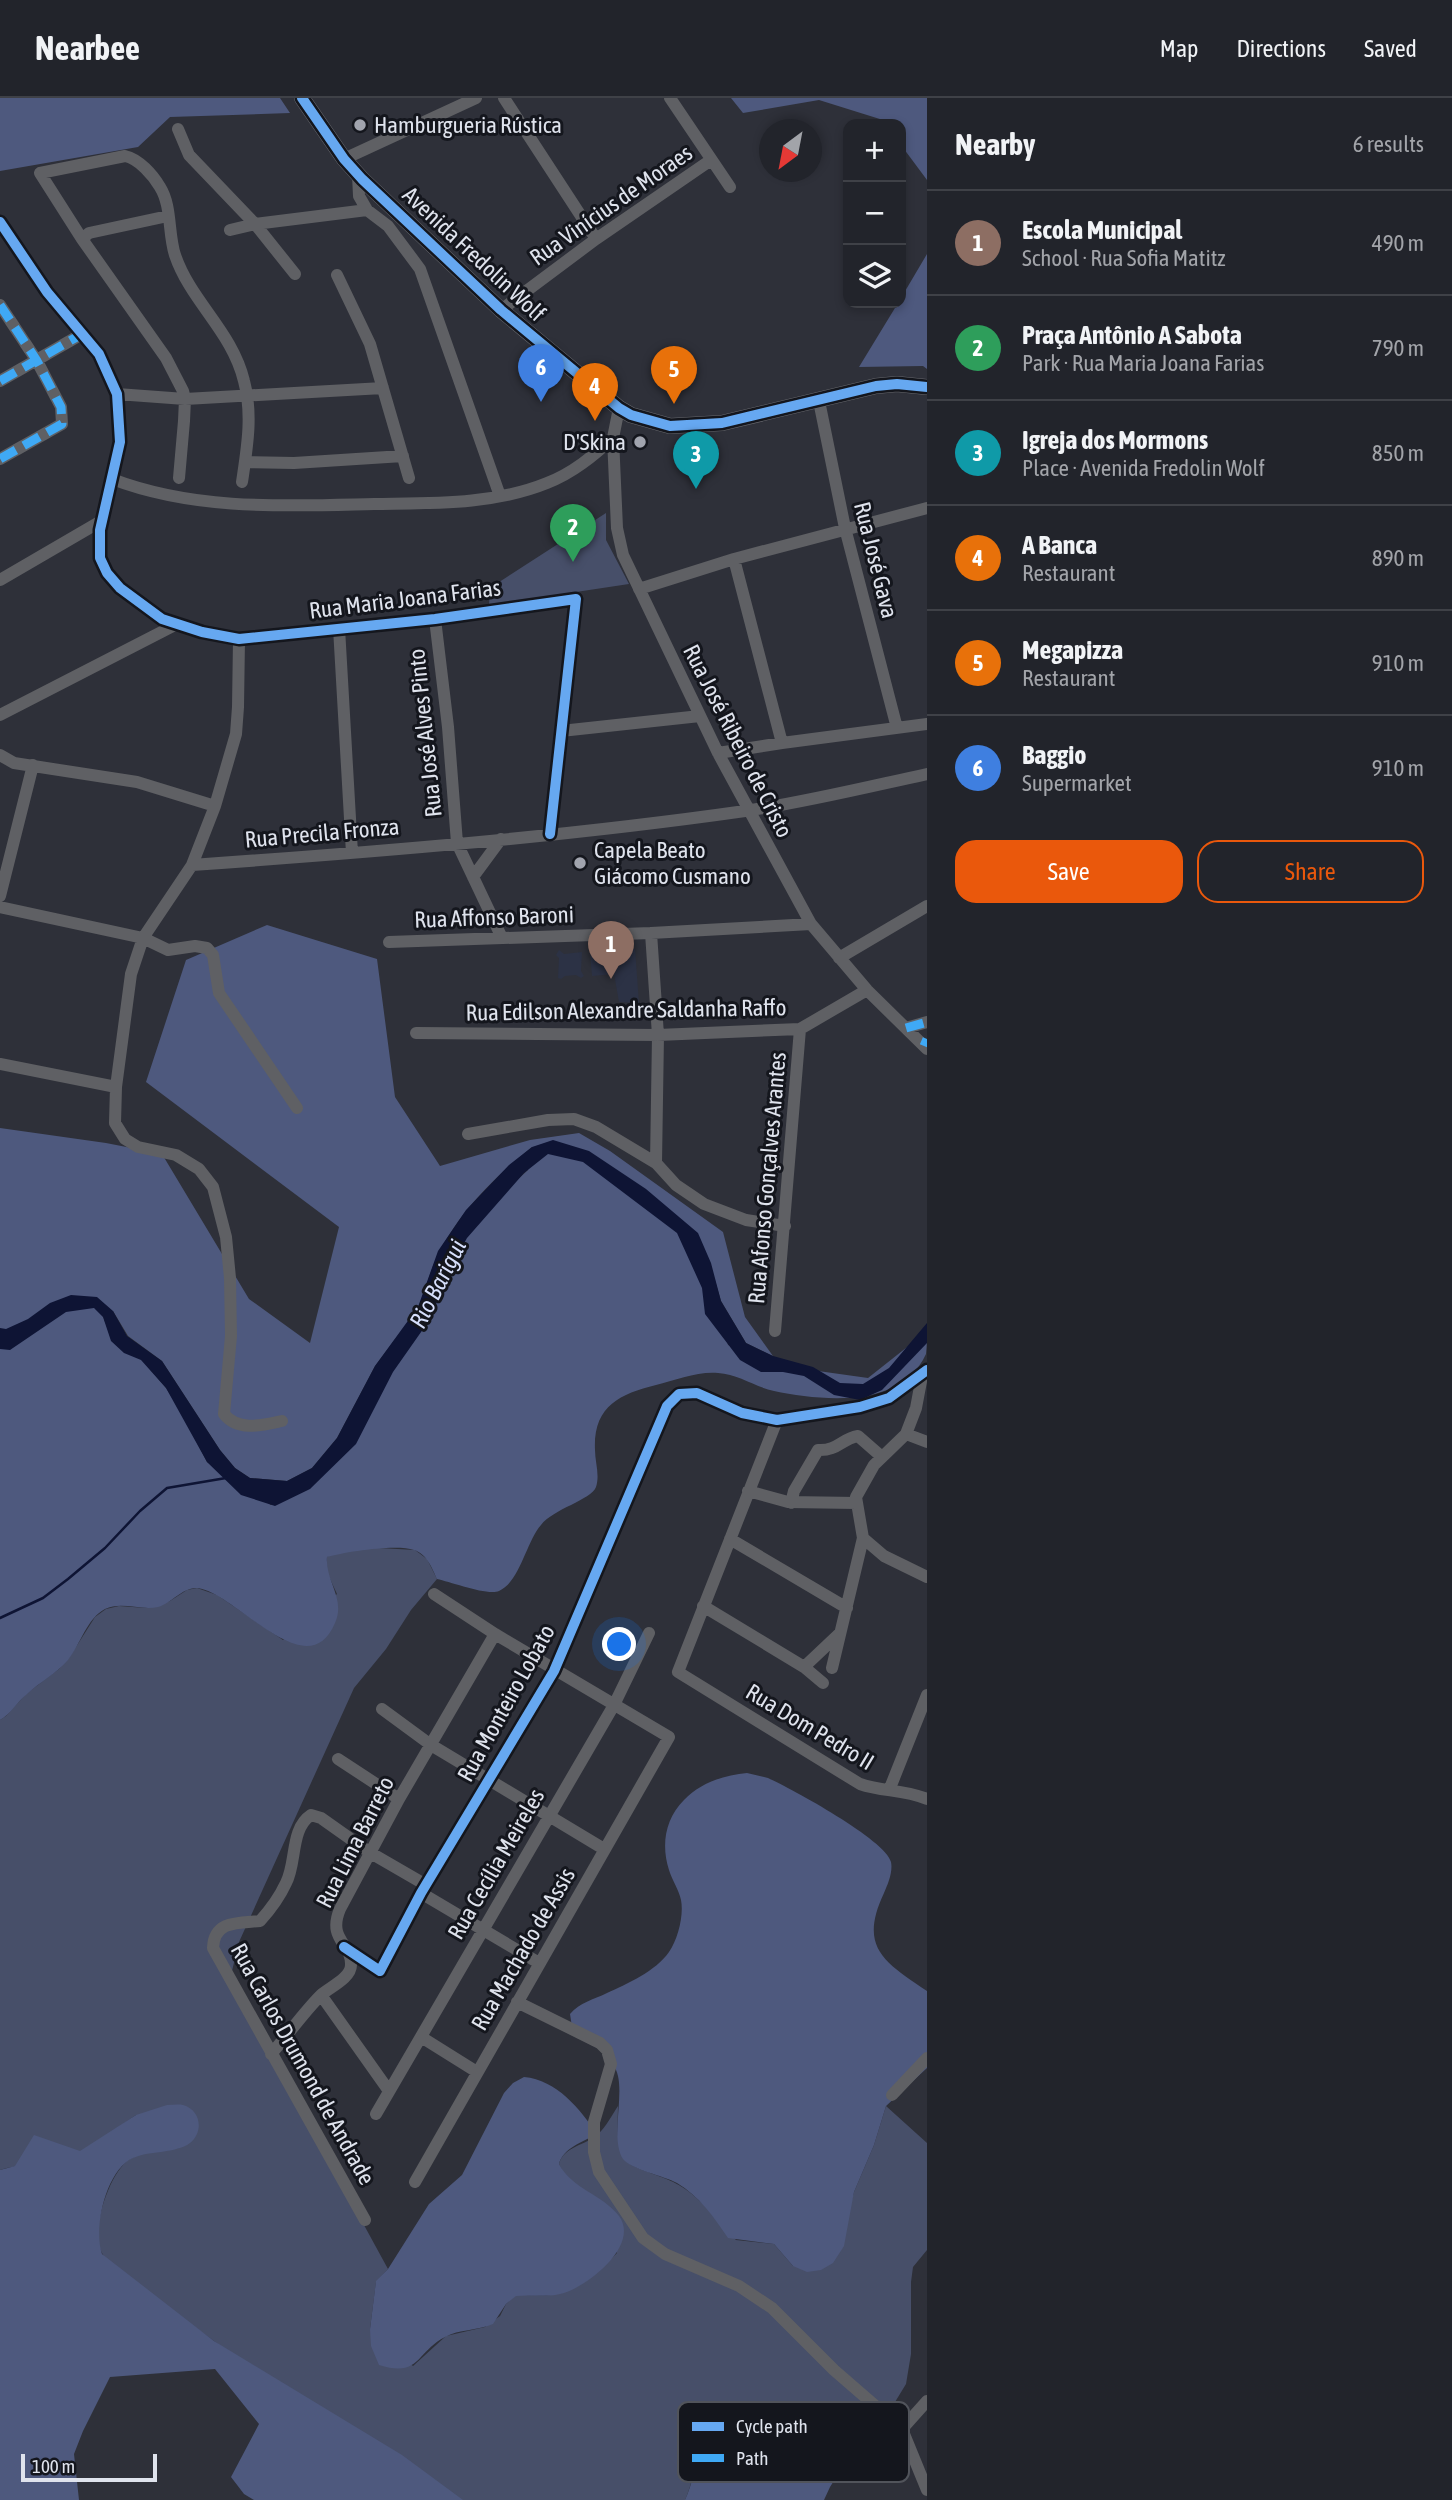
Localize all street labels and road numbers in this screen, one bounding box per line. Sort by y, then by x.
street label: Rua Vinícius de Moraes [525,139,697,271]
street label: Avenida Fredolin Wolf [398,182,550,326]
street label: Rua José Gava [849,499,903,621]
street label: Rua Maria Joana Farias [308,574,502,624]
street label: Rua José Ribeiro de Cristo [678,640,798,842]
street label: Rua José Alves Pinto [403,648,447,818]
street label: Rua Precila Fronza [244,813,400,853]
street label: Rua Affonso Baroni [414,901,574,933]
street label: Rua Edilson Alexandre Saldanha Raffo [465,994,787,1026]
street label: Rua Afonso Gonçalves Arantes [743,1051,791,1305]
street label: Rua Monteiro Lobato [452,1620,560,1786]
street label: Rua Dom Pedro II [741,1679,879,1775]
street label: Rua Lima Barreto [311,1772,399,1912]
street label: Rua Cecília Meireles [442,1784,550,1944]
street label: Rua Machado de Assis [466,1863,580,2035]
street label: Rua Carlos Drumond de Andrade [226,1939,380,2189]

